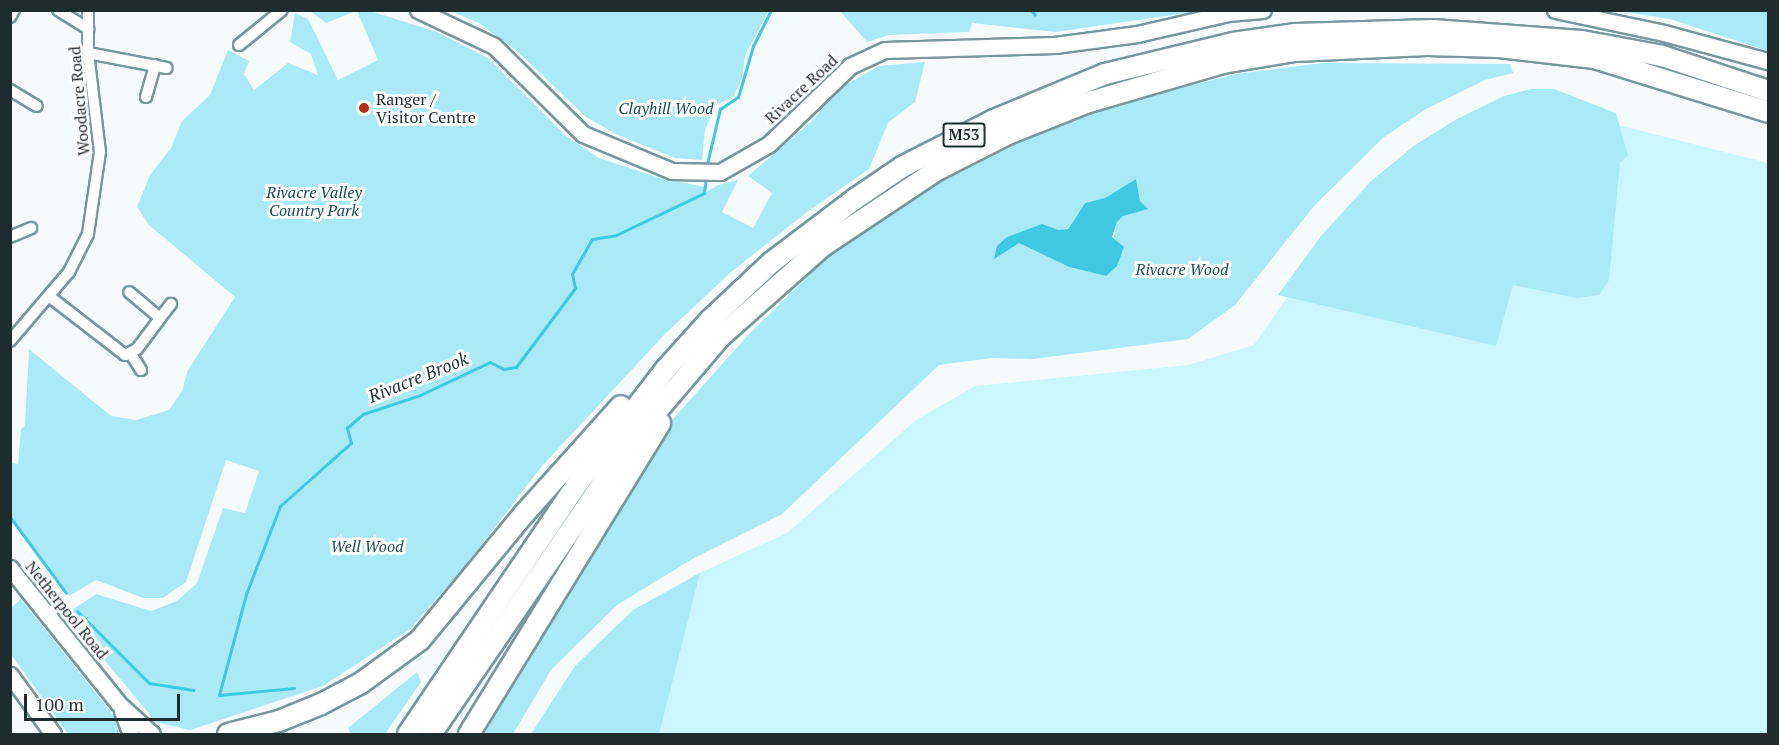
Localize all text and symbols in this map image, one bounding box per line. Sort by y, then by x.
street label: Woodacre Road [65,45,93,157]
street label: Rivacre Road [761,50,841,128]
place label: Ranger / Visitor Centre [376,89,476,127]
park label: Clayhill Wood [618,98,714,118]
marker: Ranger / Visitor Centre [357,101,371,115]
road number: M53 [942,123,986,147]
park label: Rivacre Valley Country Park [266,182,362,220]
park label: Rivacre Wood [1135,259,1229,279]
water label: Rivacre Brook [365,347,471,407]
park label: Well Wood [330,536,404,556]
street label: Netherpool Road [22,557,112,663]
scale bar [27,682,183,720]
text: 100 m [35,692,84,716]

